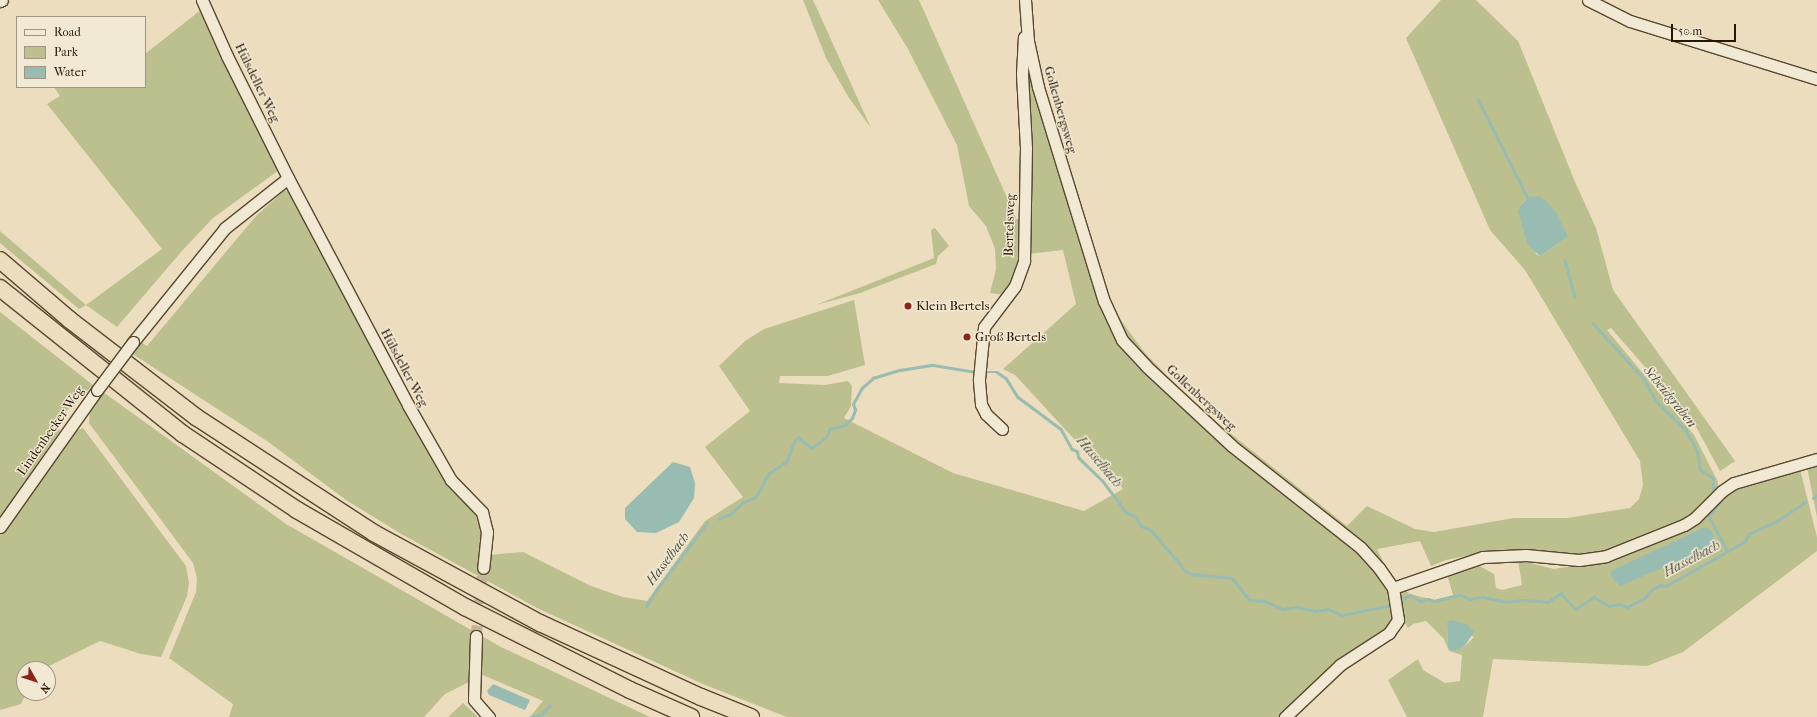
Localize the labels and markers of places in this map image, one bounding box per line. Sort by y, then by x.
place label: Klein Bertels [916,298,989,314]
marker: Klein Bertels [903,301,913,311]
place label: Groß Bertels [975,329,1046,345]
marker: Groß Bertels [962,332,972,342]

